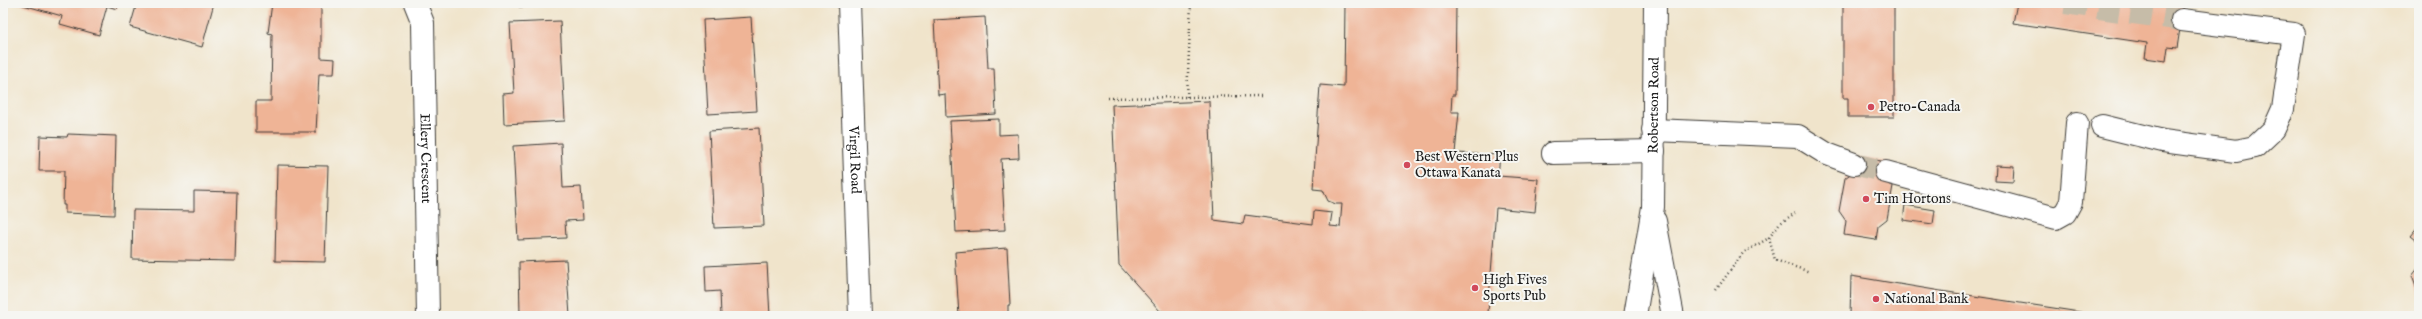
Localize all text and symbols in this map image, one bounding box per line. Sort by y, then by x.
street label: Robertson Road [1645,57,1663,154]
place label: Petro-Canada [1879,98,1961,116]
marker: Petro-Canada [1866,102,1876,112]
street label: Ellery Crescent [416,113,435,204]
street label: Virgil Road [844,125,865,195]
place label: Best Western Plus Ottawa Kanata [1415,148,1518,182]
marker: Best Western Plus Ottawa Kanata [1402,160,1412,170]
place label: Tim Hortons [1874,190,1951,208]
marker: Tim Hortons [1861,194,1871,204]
place label: High Fives Sports Pub [1483,271,1547,305]
marker: High Fives Sports Pub [1470,283,1480,293]
place label: National Bank [1884,290,1969,308]
marker: National Bank [1871,294,1881,304]

